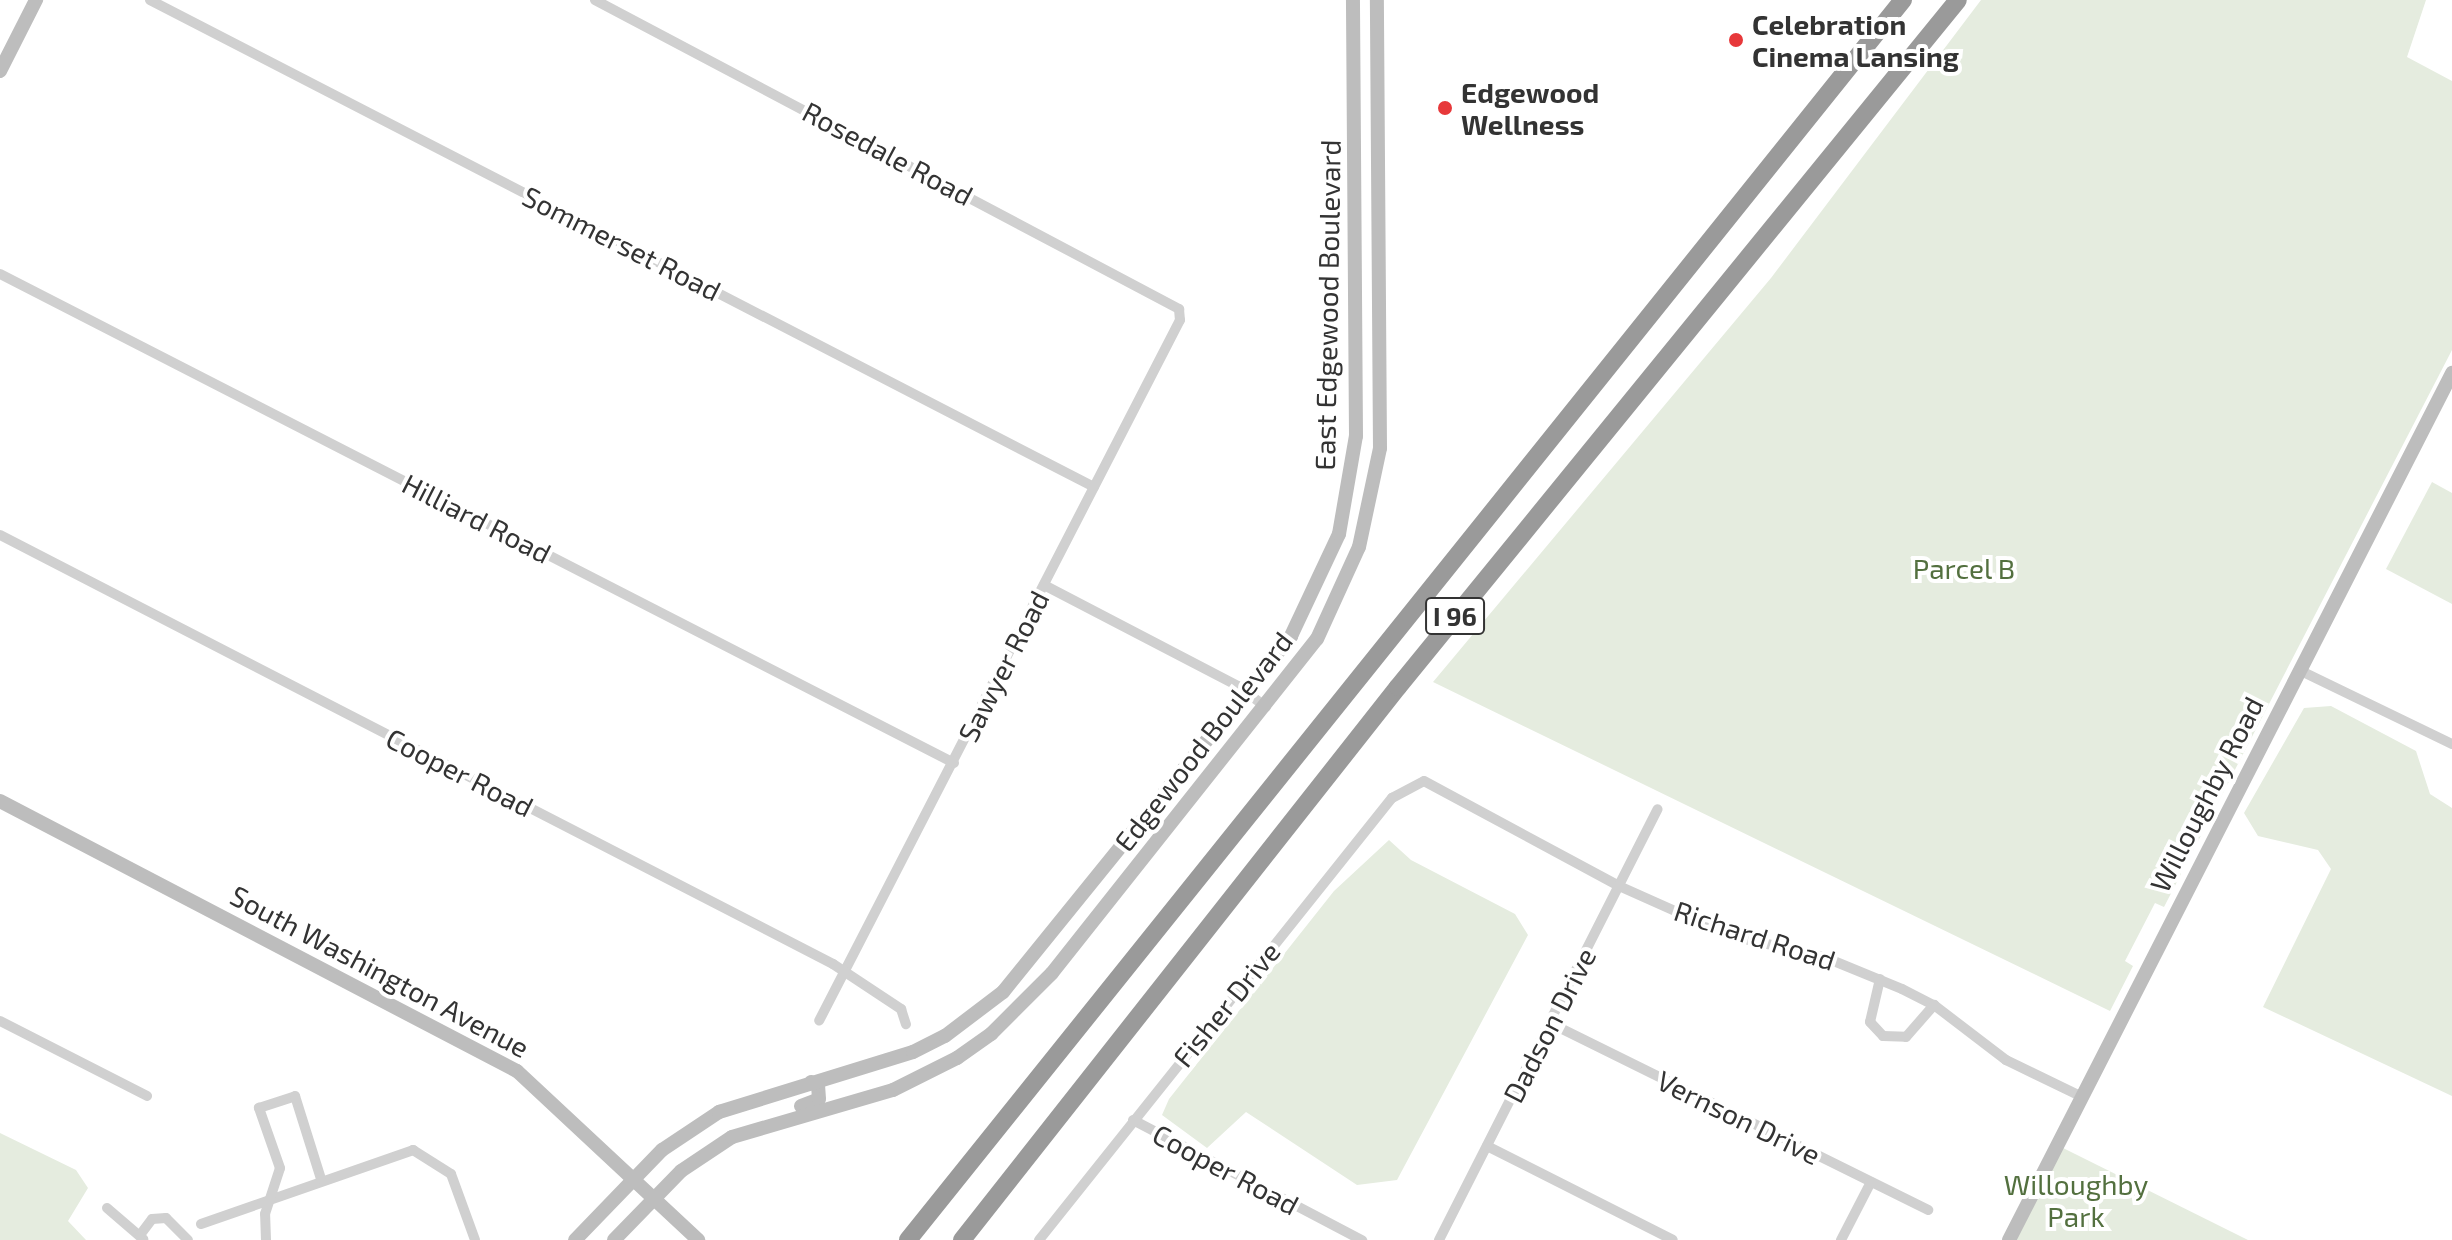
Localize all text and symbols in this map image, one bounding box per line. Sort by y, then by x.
place label: Celebration Cinema Lansing [1752,7,1959,73]
marker: Celebration Cinema Lansing [1727,31,1745,49]
place label: Edgewood Wellness [1461,75,1599,141]
street label: Rosedale Road [797,94,979,212]
marker: Edgewood Wellness [1436,99,1454,117]
street label: East Edgewood Boulevard [1307,139,1347,471]
street label: Sommerset Road [517,179,727,307]
street label: Hilliard Road [397,466,557,570]
park label: Parcel B [1912,551,2016,585]
street label: Sawyer Road [950,585,1056,747]
road number: I 96 [1425,594,1485,638]
street label: Edgewood Boulevard [1107,625,1299,857]
street label: Willoughby Road [2142,690,2270,898]
street label: Cooper Road [381,720,539,824]
street label: South Washington Avenue [224,878,536,1064]
street label: Richard Road [1670,893,1840,977]
street label: Fisher Drive [1165,935,1287,1073]
street label: Dadson Drive [1496,942,1602,1108]
street label: Vernson Drive [1652,1063,1826,1171]
street label: Cooper Road [1147,1116,1305,1222]
park label: Willoughby Park [2004,1167,2148,1233]

